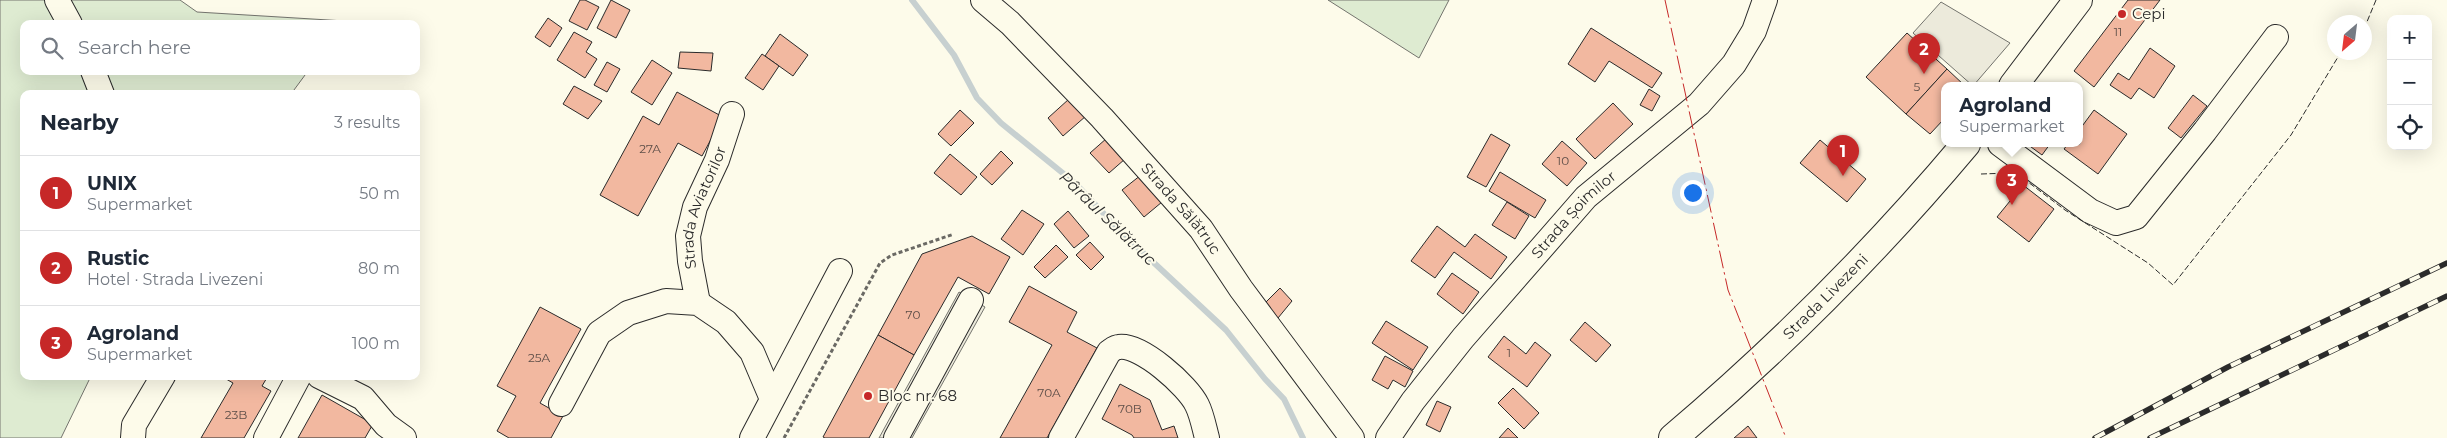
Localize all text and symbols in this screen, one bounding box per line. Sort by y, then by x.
place label: Cepi [2132,4,2166,23]
marker: Cepi [2116,8,2128,20]
north arrow [2327,15,2372,60]
map controls [2387,15,2432,150]
button: + [2387,15,2432,60]
search box [20,20,420,75]
house number: 11 [2114,24,2122,39]
pin: 2 [1908,33,1940,74]
icon: search [38,34,66,62]
text: Search here [78,36,191,59]
button: − [2387,60,2432,105]
house number: 5 [1914,79,1921,94]
popup [1941,82,2083,147]
text: Agroland [1959,94,2051,117]
button: locate [2387,105,2432,150]
text: Nearby [40,110,119,135]
text: 3 results [334,113,400,132]
text: Supermarket [1959,117,2065,136]
pin: 1 [1827,135,1859,176]
house number: 27A [639,141,661,156]
street label: Strada Aviatorilor [677,144,730,271]
house number: 10 [1557,153,1569,168]
street label: Strada Sălătruc [1137,158,1225,258]
pin: 3 [1996,164,2028,205]
street label: Strada Șoimilor [1527,166,1620,262]
water label: Pârâul Sălătruc [1055,167,1160,269]
text: UNIX [87,172,137,195]
your location [1680,180,1706,206]
text: 1 [53,184,59,203]
text: 50 m [359,184,400,203]
text: Supermarket [87,195,193,214]
text: Rustic [87,247,149,270]
street label: Strada Livezeni [1779,250,1872,343]
text: 2 [51,259,61,278]
text: 80 m [358,259,400,278]
text: Hotel · Strada Livezeni [87,270,263,289]
house number: 70 [906,307,920,322]
text: Agroland [87,322,179,345]
text: 3 [51,334,61,353]
text: 100 m [352,334,400,353]
text: Supermarket [87,345,193,364]
house number: 1 [1507,345,1511,360]
house number: 25A [528,350,550,365]
house number: 70A [1037,385,1061,400]
place label: Bloc nr. 68 [878,386,957,405]
marker: Bloc nr. 68 [862,390,874,402]
house number: 70B [1118,401,1142,416]
house number: 23B [225,407,247,422]

